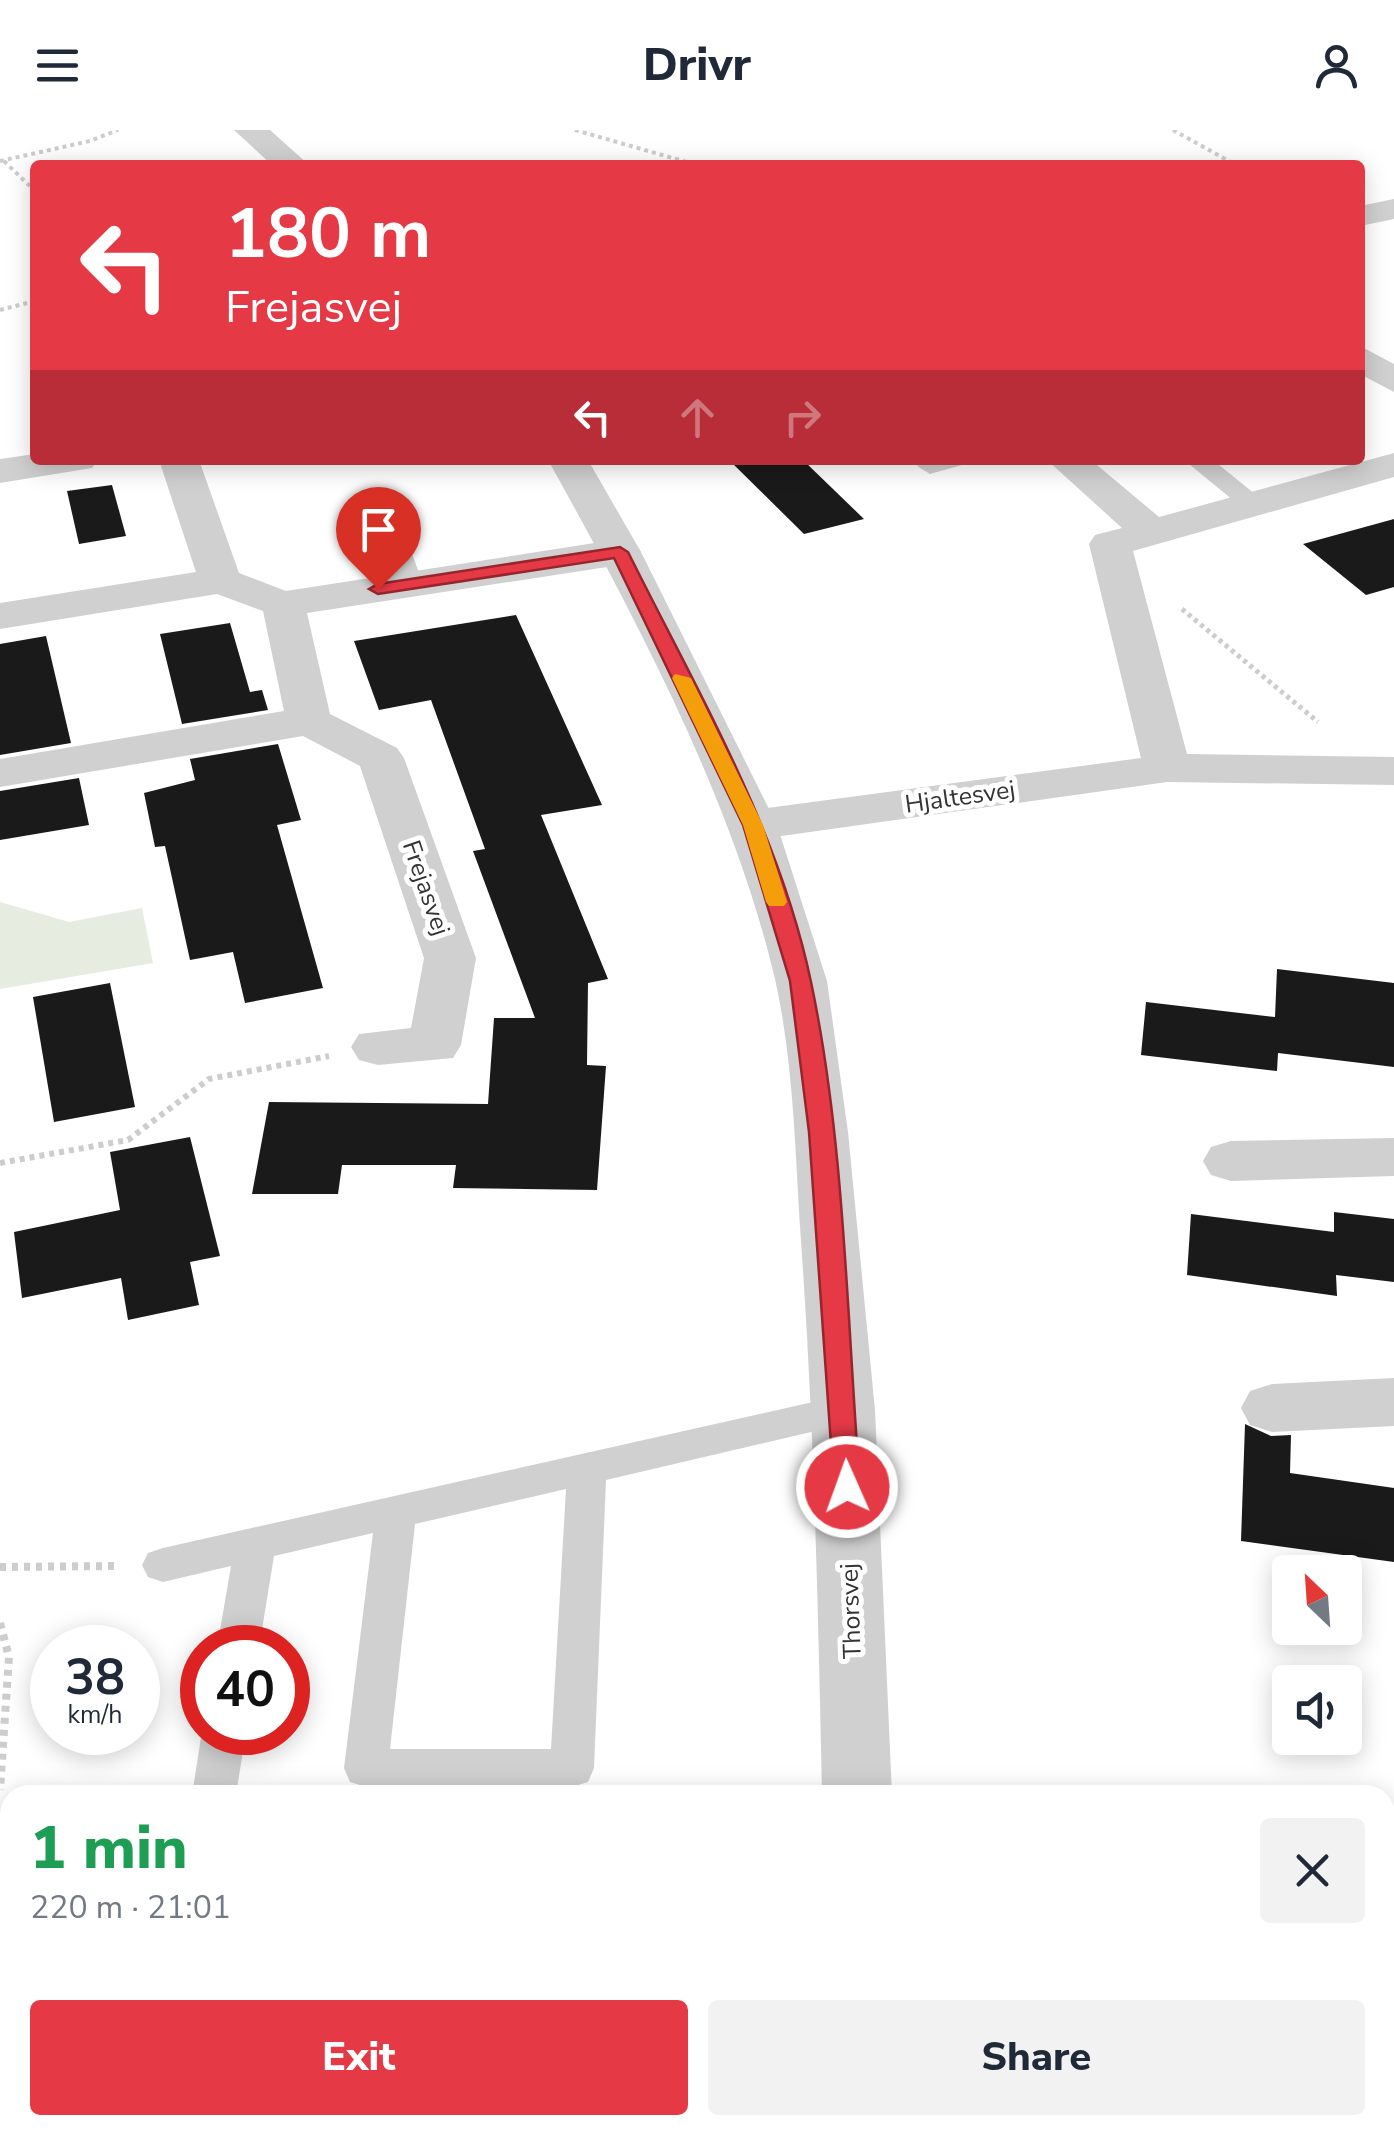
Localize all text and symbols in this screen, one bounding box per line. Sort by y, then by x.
text: Drivr [643,35,751,96]
icon: menu [30,38,85,93]
icon: person [1309,38,1364,93]
text: 180 m [225,186,431,282]
icon: left [60,200,190,330]
text: Frejasvej [225,277,402,338]
icon: left [565,390,620,445]
icon: ahead [670,390,725,445]
icon: right [775,390,830,445]
pin [336,487,421,590]
icon: arrive [351,502,406,557]
street label: Hjaltesvej [903,772,1017,822]
street label: Frejasvej [394,836,458,940]
position arrow [795,1435,899,1539]
north arrow [1272,1555,1362,1645]
map controls [1272,1555,1362,1755]
street label: Thorsvej [832,1563,870,1659]
speed limit sign: 40 [180,1625,310,1755]
text: 38 [65,1643,125,1712]
button: sound [1272,1665,1362,1755]
text: km/h [67,1698,123,1732]
text: 1 min [30,1807,188,1889]
button: close [1260,1818,1365,1923]
text: 220 m · 21:01 [30,1886,231,1929]
button: Exit [30,2000,688,2115]
button: Share [708,2000,1365,2115]

